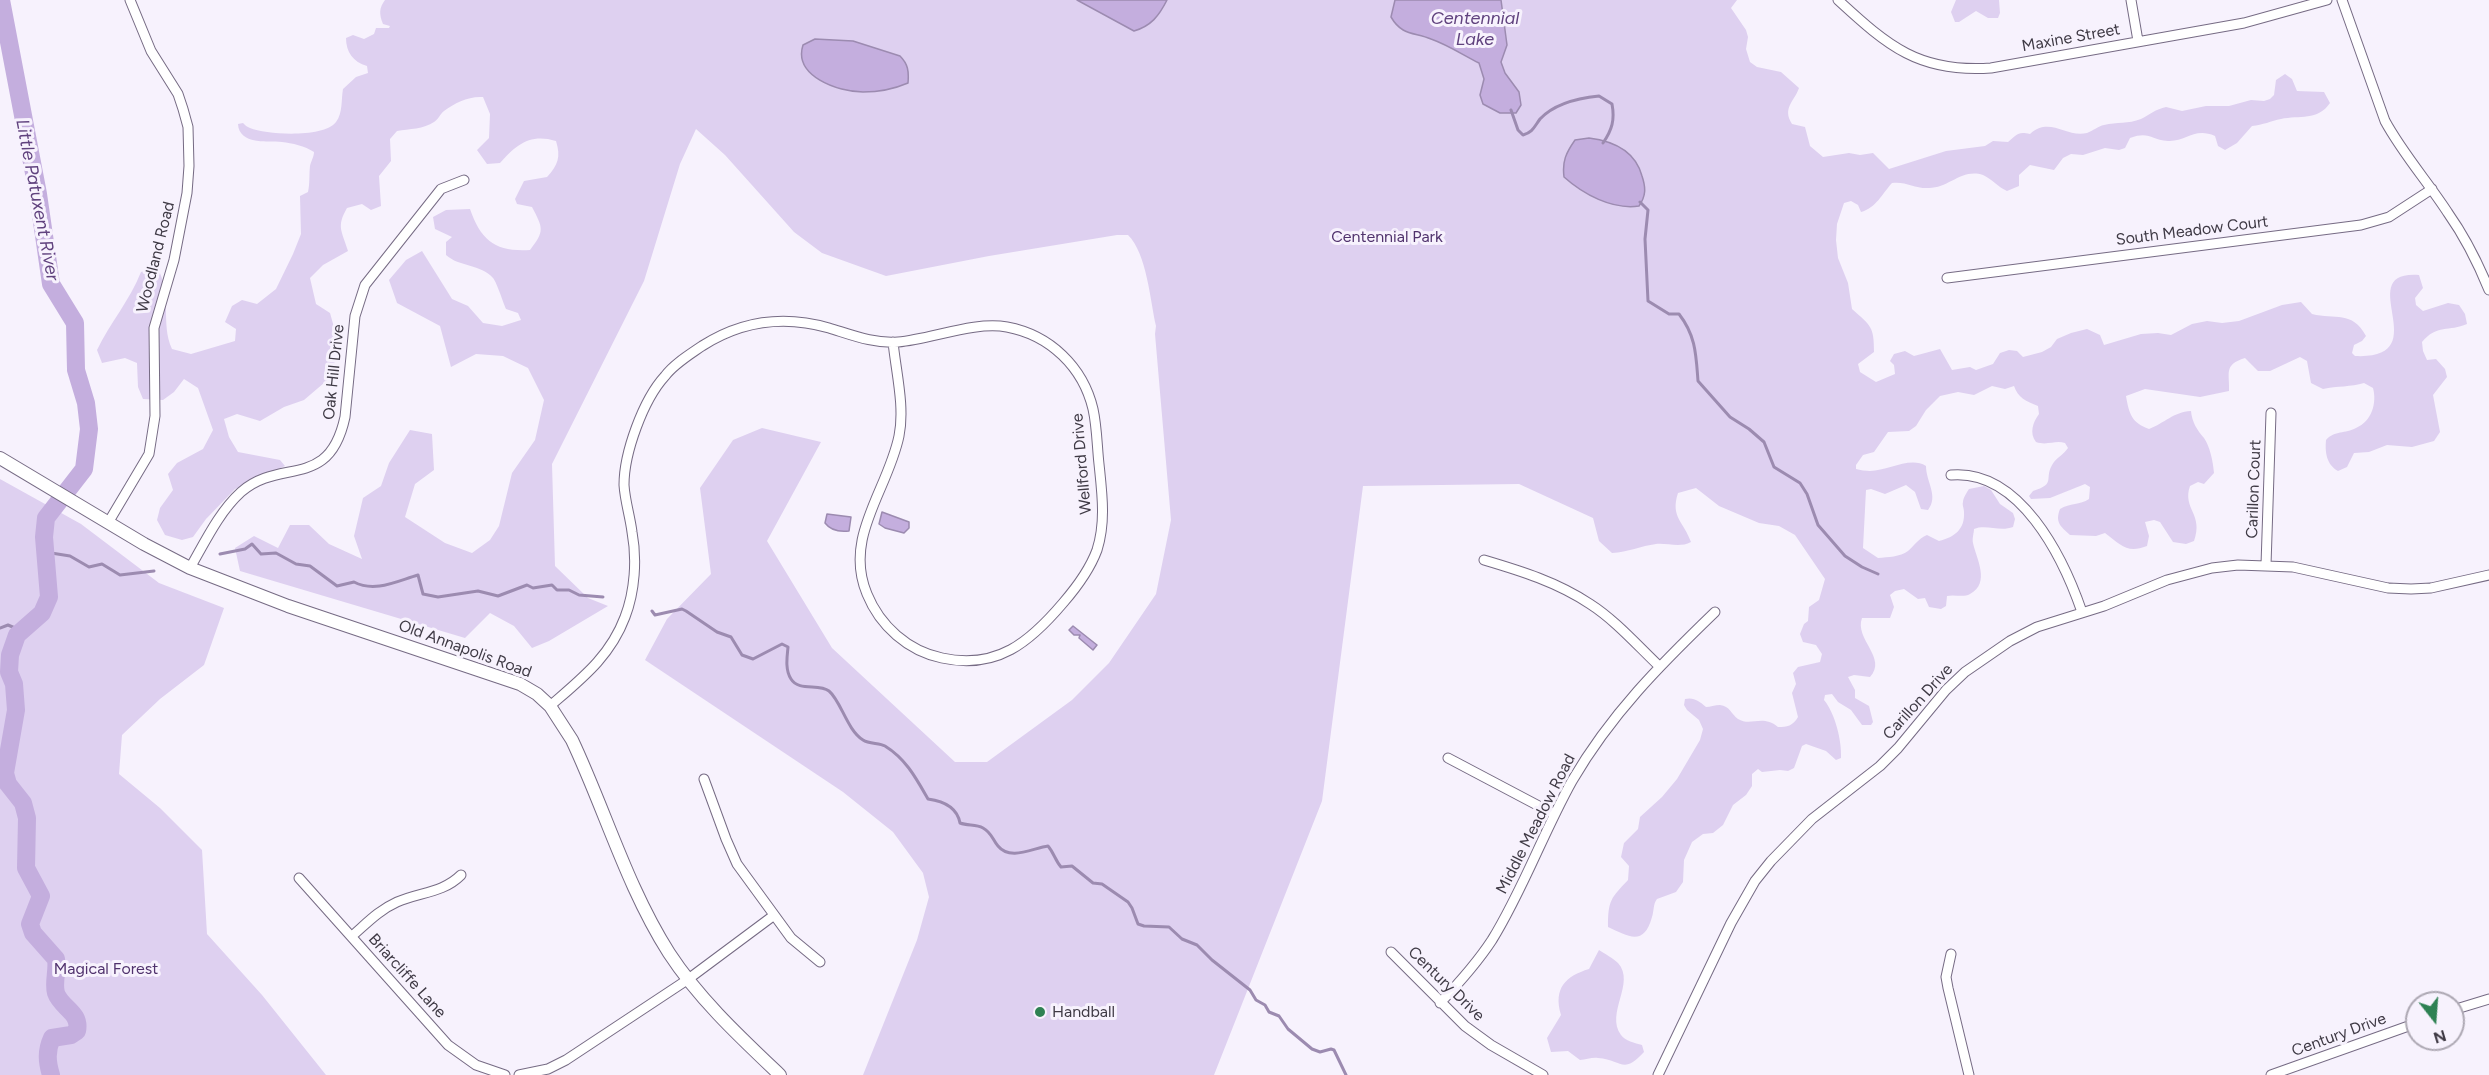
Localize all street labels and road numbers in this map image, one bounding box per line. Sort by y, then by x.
street label: Maxine Street [2020,20,2122,56]
street label: Woodland Road [133,200,179,314]
street label: South Meadow Court [2115,212,2269,250]
street label: Oak Hill Drive [319,323,349,421]
street label: Wellford Drive [1068,413,1096,515]
street label: Carillon Court [2243,439,2265,539]
street label: Old Annapolis Road [396,616,534,682]
street label: Carillon Drive [1879,660,1957,744]
street label: Middle Meadow Road [1492,751,1580,897]
street label: Briarcliffe Lane [364,930,450,1022]
street label: Century Drive [1404,943,1488,1025]
street label: Century Drive [2289,1009,2389,1061]

